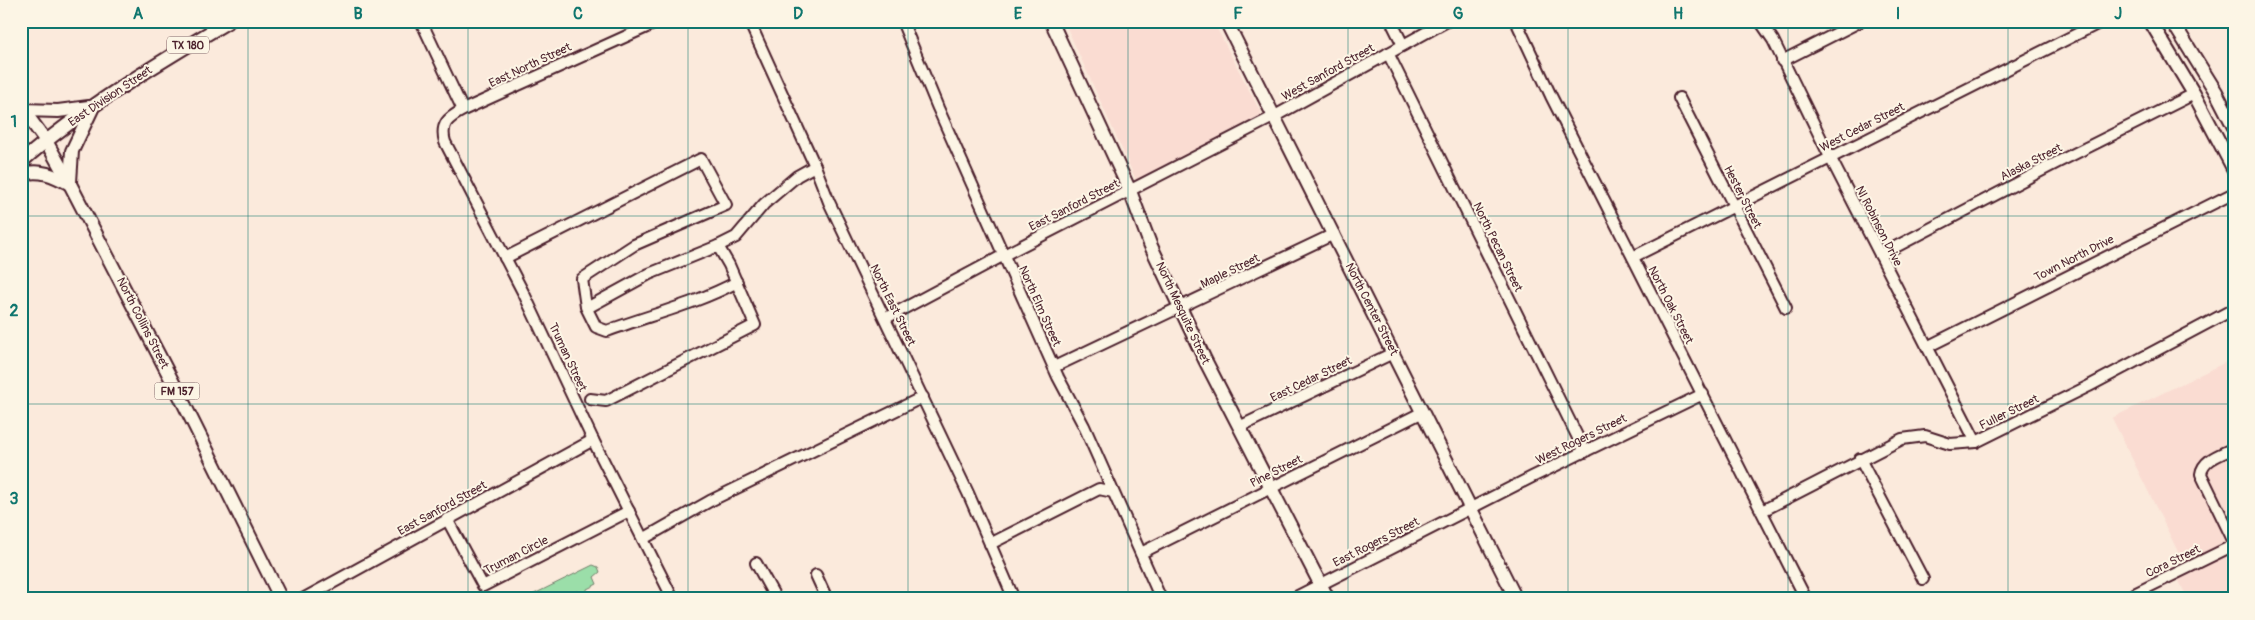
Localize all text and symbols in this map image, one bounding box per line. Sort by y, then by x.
text: A [133,4,144,24]
text: B [353,4,363,24]
text: C [573,4,583,24]
text: D [793,4,803,24]
text: E [1014,4,1023,24]
text: F [1233,4,1243,24]
text: G [1453,4,1464,24]
text: H [1673,4,1683,24]
text: I [1896,4,1900,24]
text: J [2114,4,2122,24]
road number: TX 180 [167,36,209,54]
street label: East North Street [487,40,574,91]
street label: West Sanford Street [1279,41,1377,104]
street label: East Division Street [65,63,155,130]
street label: West Cedar Street [1817,100,1907,155]
text: 1 [11,112,17,132]
street label: Alaska Street [1998,140,2065,184]
street label: Hester Street [1720,163,1765,231]
street label: East Sanford Street [1027,176,1122,235]
street label: Nl Robinson Drive [1852,184,1905,269]
street label: North Pecan Street [1469,200,1526,295]
street label: Town North Drive [2032,232,2117,285]
street label: Maple Street [1198,251,1262,292]
street label: North Mesquite Street [1152,260,1213,367]
street label: North Center Street [1342,260,1401,358]
street label: North East Street [866,262,919,349]
street label: North Elm Street [1015,263,1064,349]
street label: North Oak Street [1645,264,1697,347]
street label: North Collins Street [113,275,172,372]
text: 2 [10,301,19,321]
street label: Truman Street [545,320,590,394]
street label: East Cedar Street [1268,353,1355,406]
road number: FM 157 [154,382,200,400]
street label: Fuller Street [1977,392,2042,433]
street label: West Rogers Street [1533,411,1629,468]
street label: Pine Street [1248,452,1305,491]
street label: East Sanford Street [395,478,489,539]
text: 3 [10,489,19,509]
street label: East Rogers Street [1331,514,1422,571]
street label: Truman Circle [482,533,551,578]
street label: Cora Street [2143,542,2203,581]

